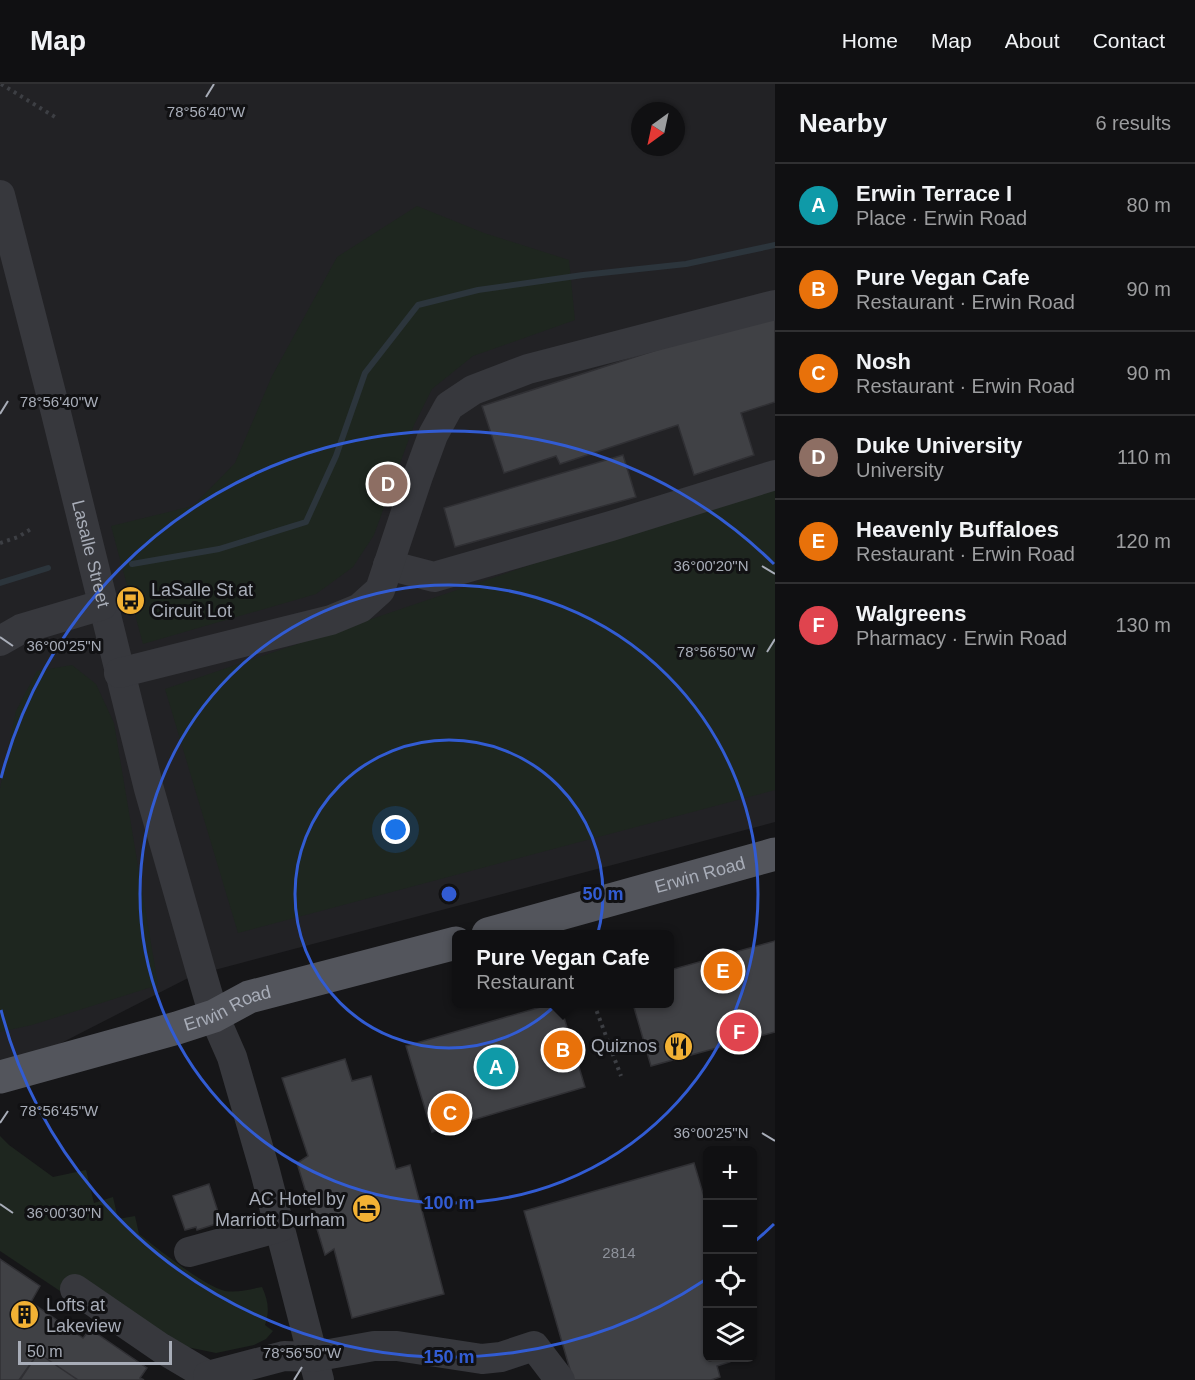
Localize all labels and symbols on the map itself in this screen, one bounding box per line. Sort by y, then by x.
north arrow [631,102,685,156]
text: 78°56'40"W [167,103,246,120]
text: 78°56'40"W [20,393,99,410]
pin: D [368,462,408,506]
street label: Lasalle Street [68,498,114,610]
text: 36°00'20"N [673,557,749,574]
place label: LaSalle St at Circuit Lot [151,580,253,621]
bus stop icon: LaSalle St at Circuit Lot [114,584,146,616]
text: 36°00'25"N [26,637,102,654]
text: 78°56'50"W [677,643,756,660]
your location [381,815,410,844]
street label: Erwin Road [652,853,747,897]
centre of rings [439,884,459,904]
text: 50 m [582,884,624,904]
pin: E [704,948,742,994]
street label: Erwin Road [181,982,273,1035]
pin: F [720,1010,758,1054]
pin: B [544,1028,582,1072]
restaurant icon: Quiznos [662,1030,694,1062]
place label: Quiznos [591,1036,657,1056]
pin: A [476,1044,516,1090]
pin: C [430,1090,470,1136]
text: 78°56'45"W [20,1102,99,1119]
text: 36°00'25"N [673,1124,749,1141]
place label: AC Hotel by Marriott Durham [215,1189,345,1230]
hotel icon: AC Hotel by Marriott Durham [350,1193,382,1225]
text: 100 m [423,1193,475,1213]
text: 36°00'30"N [26,1204,102,1221]
house number: 2814 [602,1244,636,1261]
place label: Lofts at Lakeview [46,1295,122,1336]
building icon: Lofts at Lakeview [9,1299,41,1331]
scale bar [18,1338,172,1366]
text: 78°56'50"W [263,1344,342,1361]
text: 150 m [423,1347,475,1367]

